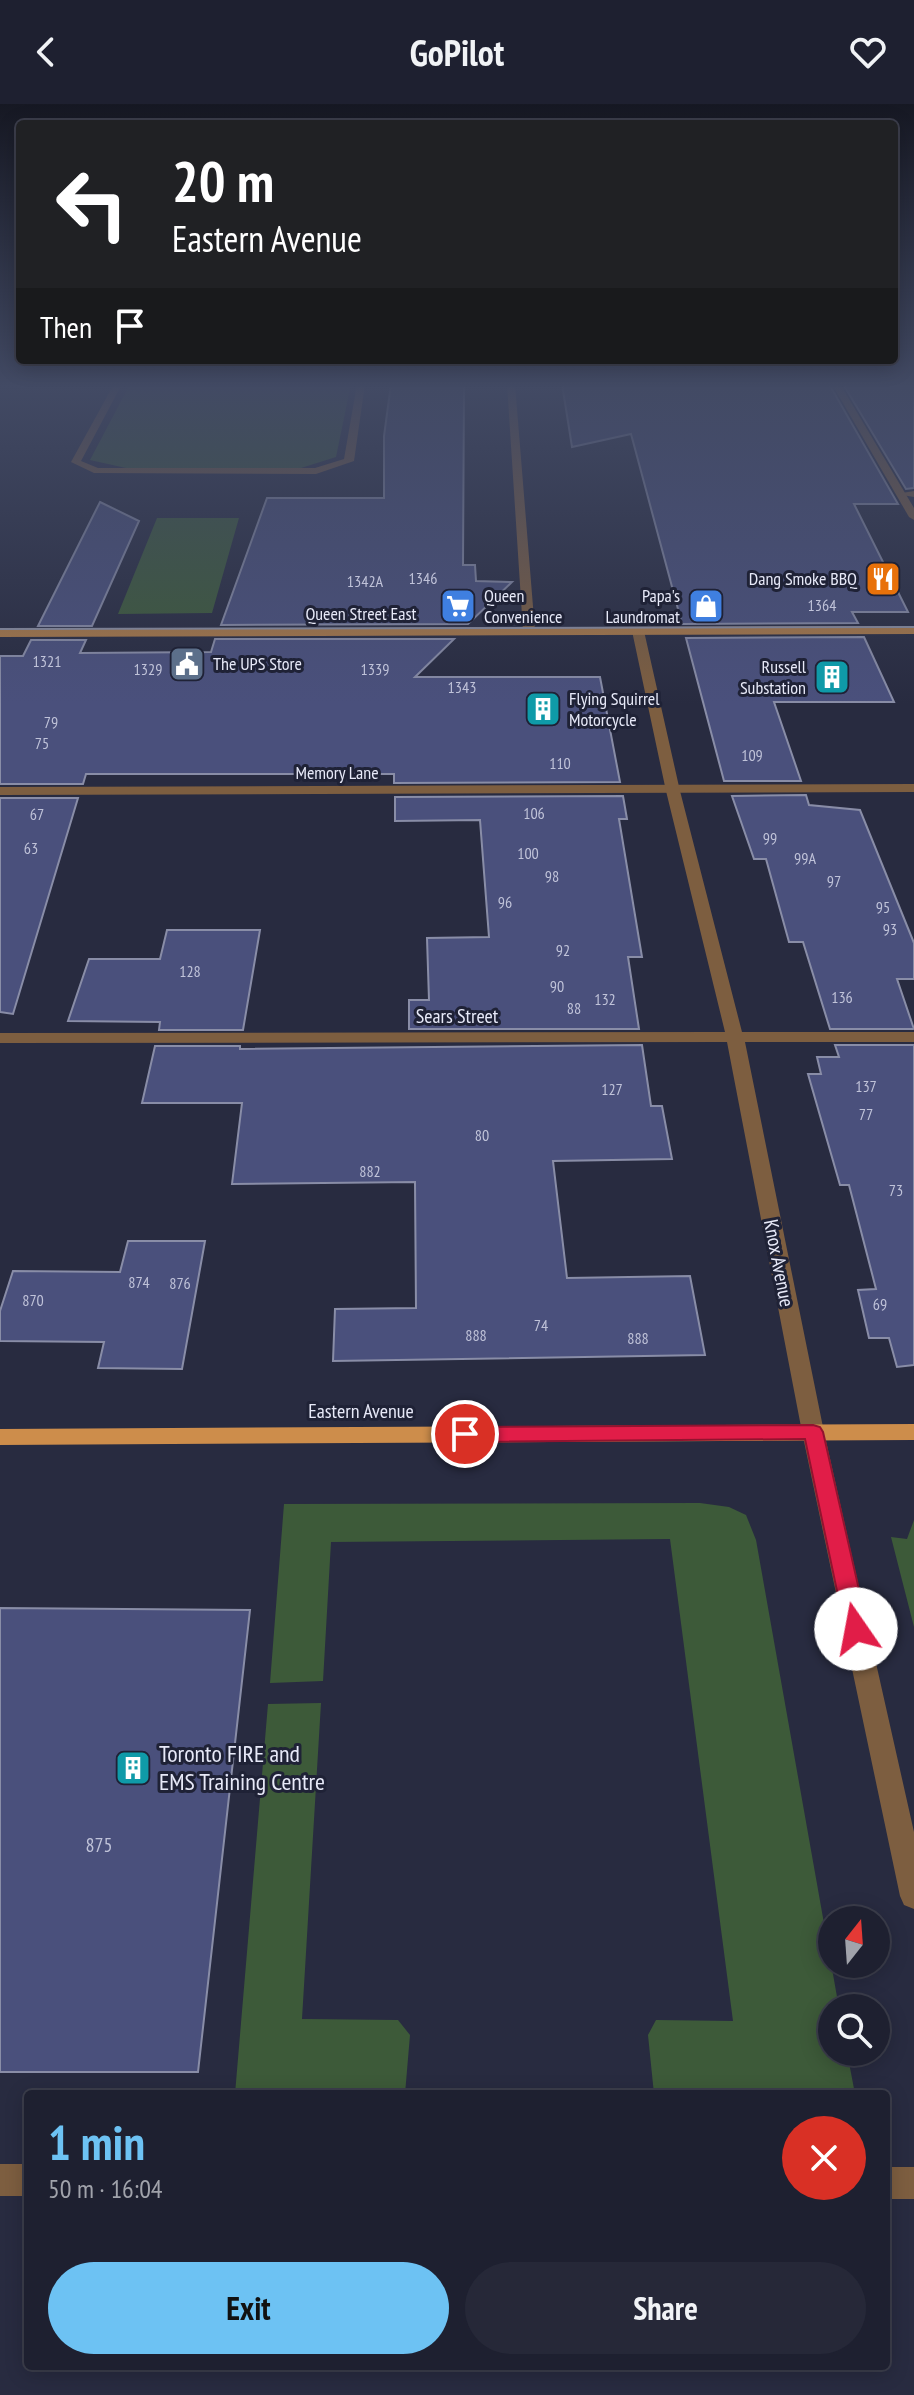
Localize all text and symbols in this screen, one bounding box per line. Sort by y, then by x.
text: GoPilot [410,29,504,76]
icon: back [24,30,68,74]
icon: heart [846,30,890,74]
text: 20 m [172,145,274,217]
icon: left [40,152,144,256]
text: Eastern Avenue [172,215,362,262]
icon: arrive [108,304,152,348]
text: Then [40,307,92,346]
restaurant icon: Dang Smoke BBQ [864,560,902,598]
place label: Dang Smoke BBQ [749,567,858,590]
house number: 1346 [409,568,437,588]
house number: 1342A [347,571,384,591]
place label: Queen Convenience [484,584,563,628]
place label: Papa's Laundromat [605,584,680,628]
supermarket icon: Queen Convenience [439,587,477,625]
shop icon: Papa's Laundromat [687,587,725,625]
house number: 1364 [808,595,836,615]
street label: Queen Street East [305,602,417,625]
public building icon: The UPS Store [168,645,206,683]
house number: 1321 [33,651,61,671]
place label: The UPS Store [213,652,302,675]
place label: Russell Substation [740,655,807,699]
building icon: Russell Substation [813,658,851,696]
house number: 1329 [134,659,162,679]
house number: 1339 [361,659,389,679]
house number: 1343 [448,677,476,697]
place label: Flying Squirrel Motorcycle [569,687,660,731]
building icon: Flying Squirrel Motorcycle [524,690,562,728]
house number: 79 [44,712,58,732]
house number: 75 [35,733,49,753]
house number: 109 [741,745,763,765]
house number: 110 [549,753,571,773]
street label: Memory Lane [295,761,379,784]
house number: 106 [523,803,545,823]
house number: 67 [30,804,44,824]
house number: 99 [763,828,777,848]
house number: 63 [24,838,38,858]
house number: 100 [517,843,539,863]
house number: 99A [794,848,816,868]
house number: 98 [545,866,559,886]
house number: 97 [827,871,841,891]
house number: 96 [498,892,512,912]
house number: 95 [876,897,890,917]
house number: 93 [883,919,897,939]
house number: 92 [556,940,570,960]
house number: 128 [179,961,201,981]
house number: 90 [550,976,564,996]
house number: 136 [831,987,853,1007]
house number: 132 [594,989,616,1009]
house number: 88 [567,998,581,1018]
street label: Sears Street [416,1003,499,1029]
house number: 137 [855,1076,877,1096]
house number: 127 [601,1079,623,1099]
house number: 77 [859,1104,873,1124]
house number: 80 [475,1125,489,1145]
house number: 882 [359,1161,381,1181]
house number: 73 [889,1180,903,1200]
street label: Knox Avenue [758,1217,800,1309]
house number: 874 [128,1272,150,1292]
house number: 876 [169,1273,191,1293]
house number: 870 [22,1290,44,1310]
house number: 69 [873,1294,887,1314]
house number: 74 [534,1315,548,1335]
house number: 888 [465,1325,487,1345]
house number: 888 [627,1328,649,1348]
street label: Eastern Avenue [308,1398,414,1424]
pin [431,1400,499,1468]
icon: arrive [443,1412,487,1456]
position arrow [814,1587,898,1671]
place label: Toronto FIRE and EMS Training Centre [159,1738,325,1797]
building icon: Toronto FIRE and EMS Training Centre [114,1749,152,1787]
house number: 875 [86,1832,113,1858]
north arrow [818,1906,890,1978]
map controls [818,1906,890,2066]
button: search [818,1994,890,2066]
text: 1 min [48,2111,145,2173]
button: close [782,2116,866,2200]
text: 50 m · 16:04 [48,2172,163,2205]
button: Exit [48,2262,449,2354]
button: Share [465,2262,866,2354]

